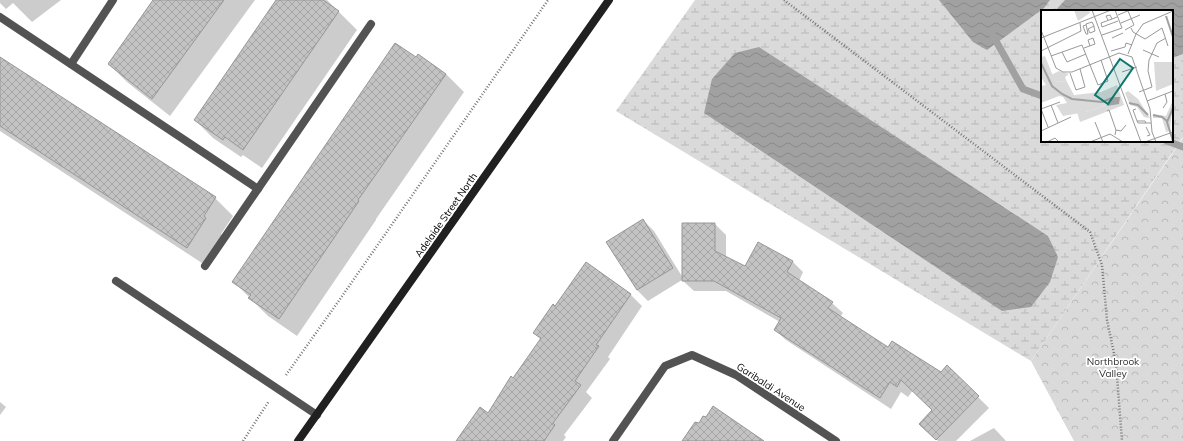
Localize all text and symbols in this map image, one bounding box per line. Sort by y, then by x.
inset map [1041,10,1173,142]
street label: Adelaide Street North [412,170,480,260]
park label: Northbrook Valley [1087,355,1140,380]
street label: Garibaldi Avenue [734,360,808,414]

